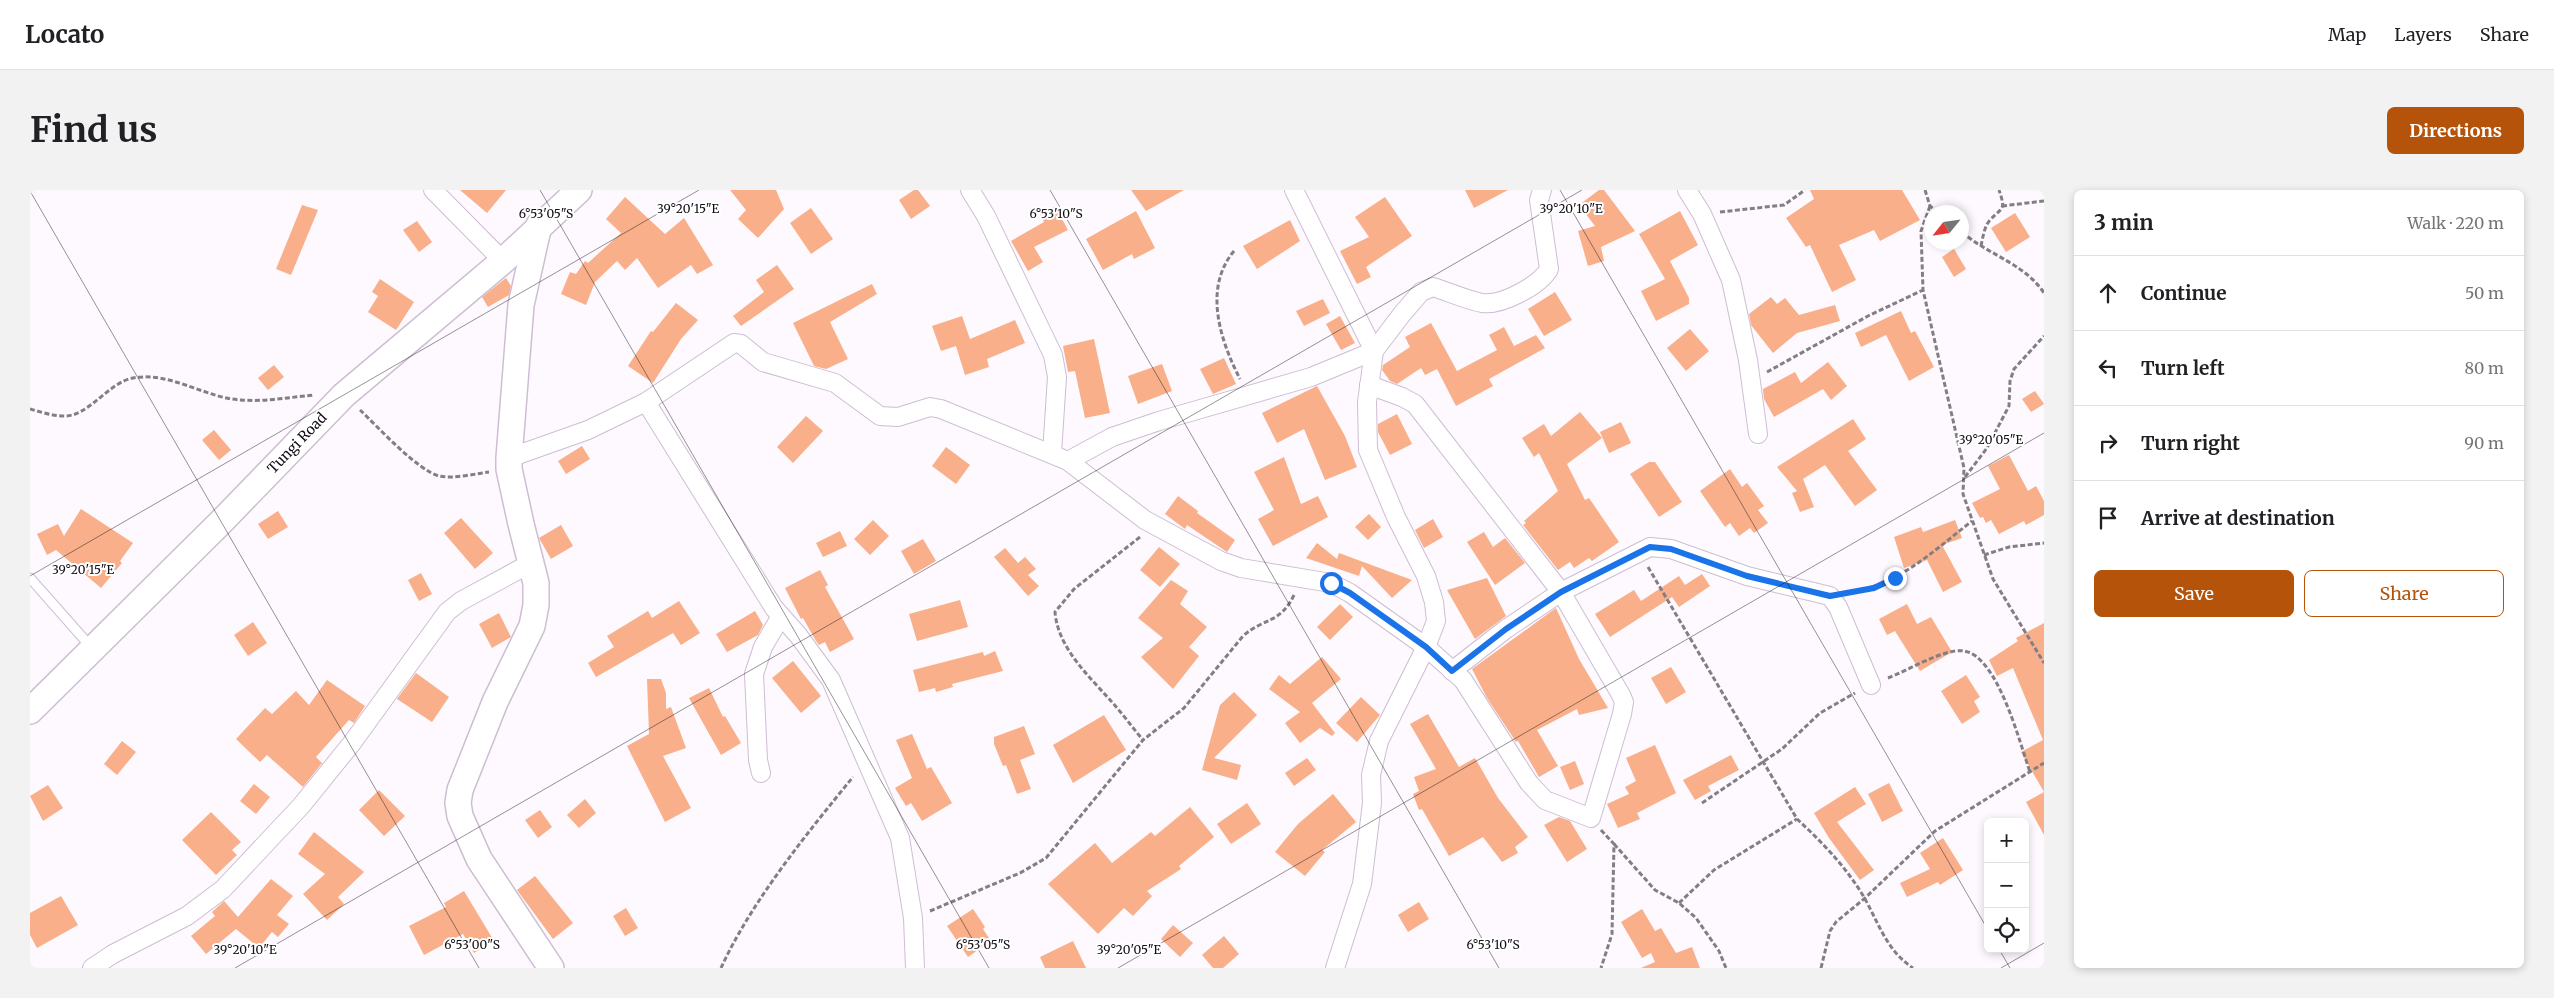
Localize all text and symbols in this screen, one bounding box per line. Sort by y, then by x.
text: Locato [25,19,104,50]
text: Map [2328,23,2366,46]
text: Layers [2394,23,2452,46]
text: Share [2480,23,2529,46]
button: Directions [2387,107,2524,154]
text: Find us [30,108,157,152]
text: 39°20'15"E [657,201,719,216]
text: 39°20'10"E [1539,201,1603,216]
north arrow [1924,205,1969,250]
text: 6°53'05"S [519,206,573,221]
text: 6°53'10"S [1029,206,1083,221]
text: 3 min [2094,209,2153,236]
text: Walk · 220 m [2407,213,2504,233]
icon: ahead [2094,279,2122,307]
text: Continue [2141,281,2227,305]
text: 50 m [2465,283,2504,303]
icon: left [2094,354,2122,382]
text: Turn left [2141,356,2225,380]
text: 80 m [2465,358,2504,378]
street label: Tungi Road [263,408,331,477]
icon: right [2094,429,2122,457]
text: Turn right [2141,431,2240,455]
text: 39°20'05"E [1959,432,2024,447]
text: 90 m [2464,433,2504,453]
icon: arrive [2094,504,2122,532]
text: Arrive at destination [2141,506,2335,530]
text: 39°20'15"E [52,562,114,577]
route end [1884,567,1907,590]
button: Save [2094,570,2294,617]
button: Share [2304,570,2504,617]
route start [1320,572,1343,595]
map controls [1984,818,2029,953]
button: + [1984,818,2029,863]
button: − [1984,863,2029,908]
button: locate [1984,908,2029,953]
text: 6°53'00"S [444,937,500,952]
text: 6°53'05"S [956,937,1010,952]
text: 6°53'10"S [1466,937,1520,952]
text: 39°20'10"E [213,942,277,957]
text: 39°20'05"E [1097,942,1162,957]

